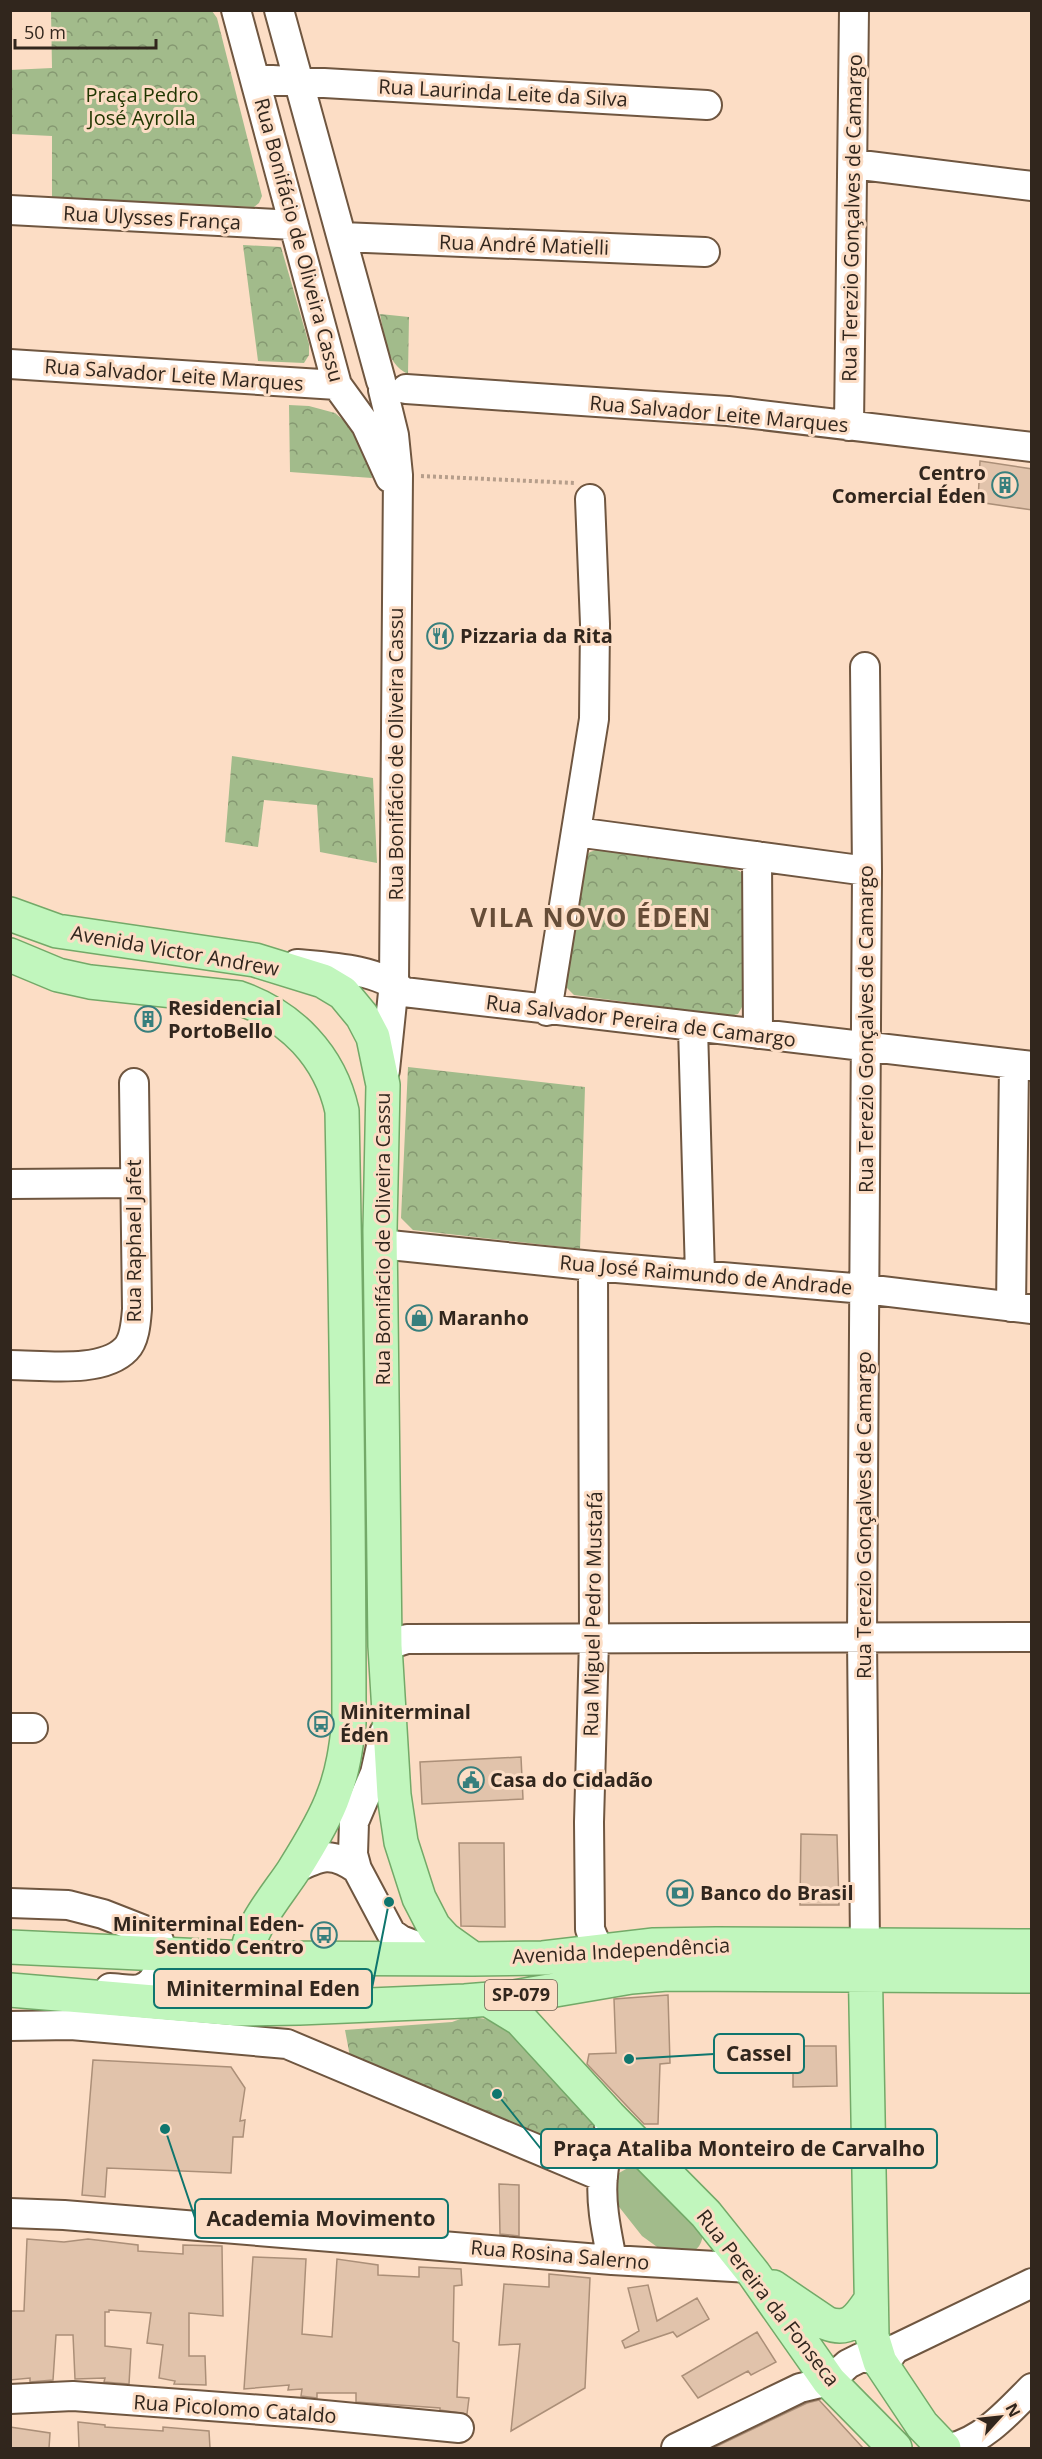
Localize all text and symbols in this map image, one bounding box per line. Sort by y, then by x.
scale bar [15,12,156,50]
text: 50 m [24,20,66,44]
street label: Rua Terezio Gonçalves de Camargo [835,54,868,382]
street label: Rua Laurinda Leite da Silva [378,72,628,113]
park label: Praça Pedro José Ayrolla [86,81,198,131]
street label: Rua Bonifácio de Oliveira Cassu [249,95,350,385]
street label: Rua Ulysses França [62,199,242,236]
street label: Rua André Matielli [438,228,610,261]
street label: Rua Salvador Leite Marques [44,352,304,397]
street label: Rua Salvador Leite Marques [589,389,850,438]
place label: Centro Comercial Éden [832,459,986,509]
building icon: Centro Comercial Éden [990,470,1020,500]
street label: Rua Bonifácio de Oliveira Cassu [382,608,409,901]
restaurant icon: Pizzaria da Rita [425,621,455,651]
place label: Pizzaria da Rita [460,622,613,649]
street label: Rua Terezio Gonçalves de Camargo [852,865,879,1193]
district label: VILA NOVO ÉDEN [470,899,712,935]
street label: Avenida Victor Andrew [69,919,282,982]
street label: Rua Salvador Pereira de Camargo [485,988,798,1053]
place label: Residencial PortoBello [168,994,281,1044]
building icon: Residencial PortoBello [133,1004,163,1034]
street label: Rua Bonifácio de Oliveira Cassu [369,1093,396,1386]
street label: Rua Raphael Jafet [120,1159,147,1323]
street label: Rua José Raimundo de Andrade [558,1248,854,1301]
shop icon: Maranho [404,1303,434,1333]
place label: Maranho [438,1304,529,1331]
street label: Rua Terezio Gonçalves de Camargo [850,1351,877,1679]
street label: Rua Miguel Pedro Mustafá [577,1491,608,1737]
place label: Miniterminal Éden [340,1698,471,1748]
bus stop icon: Miniterminal Éden [306,1709,336,1739]
public building icon: Casa do Cidadão [456,1765,486,1795]
place label: Casa do Cidadão [490,1766,653,1793]
bank icon: Banco do Brasil [665,1878,695,1908]
place label: Banco do Brasil [700,1879,854,1906]
place label: Miniterminal Eden- Sentido Centro [113,1910,304,1960]
bus stop icon: Miniterminal Eden- Sentido Centro [309,1920,339,1950]
street label: Avenida Independência [511,1931,731,1970]
callout: Miniterminal Eden [154,1969,372,2008]
text: Miniterminal Eden [166,1974,360,2002]
road number: SP-079 [485,1980,557,2010]
callout: Cassel [714,2034,804,2073]
text: Cassel [726,2039,792,2067]
callout: Praça Ataliba Monteiro de Carvalho [541,2129,937,2168]
text: Praça Ataliba Monteiro de Carvalho [553,2134,925,2162]
callout: Academia Movimento [195,2199,448,2238]
text: Academia Movimento [207,2204,435,2232]
street label: Rua Pereira da Fonseca [691,2204,846,2392]
street label: Rua Rosina Salerno [470,2233,651,2276]
north arrow [970,2387,1030,2447]
street label: Rua Picolomo Cataldo [132,2388,338,2429]
text: N [1001,2399,1026,2421]

